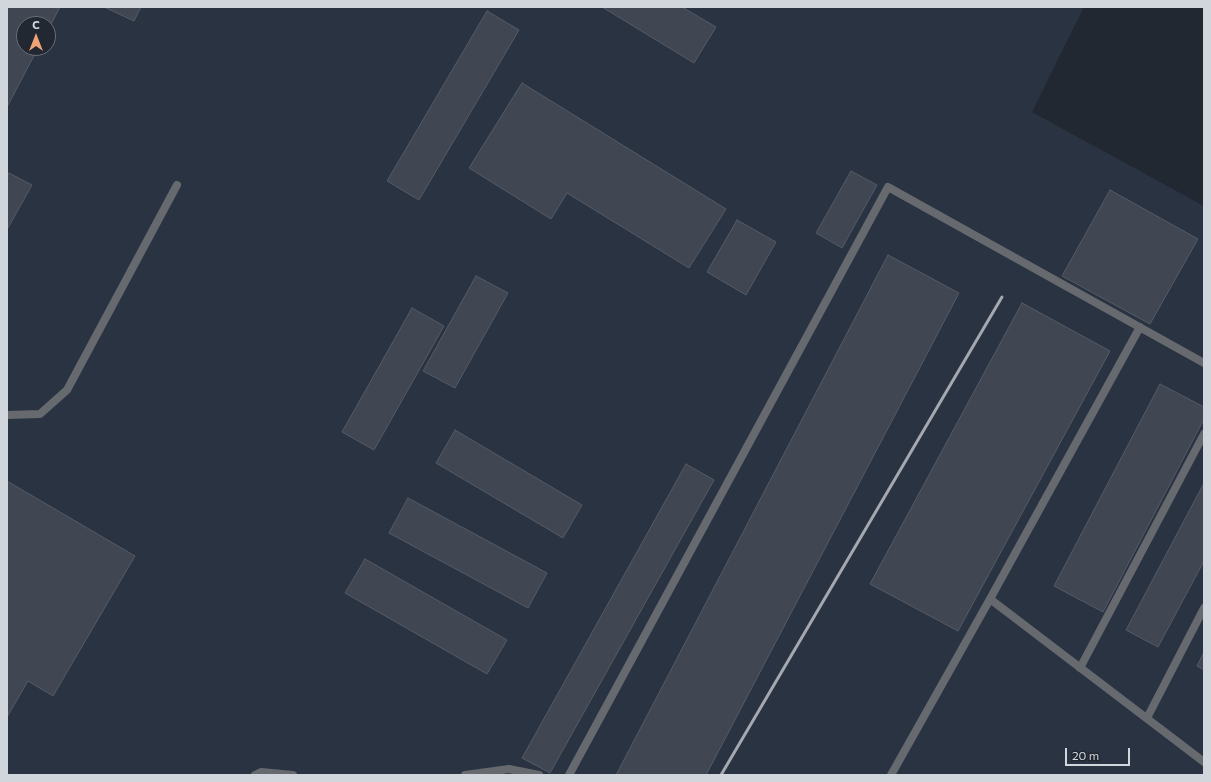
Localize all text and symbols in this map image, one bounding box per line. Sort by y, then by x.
north arrow [16,16,56,56]
text: С [32,18,40,31]
scale bar [1067,740,1132,766]
text: 20 m [1072,748,1099,762]

